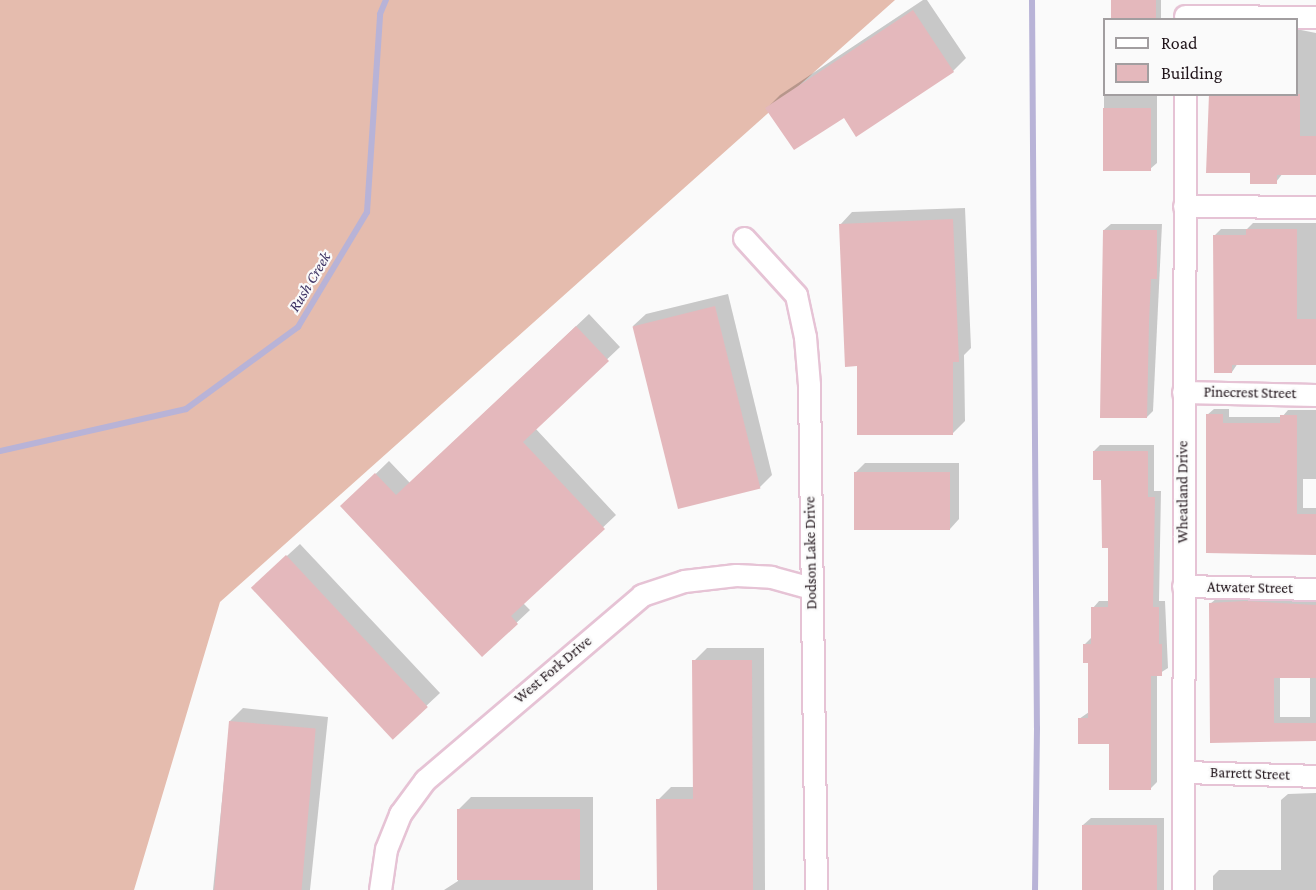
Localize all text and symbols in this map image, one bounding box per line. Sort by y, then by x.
legend [1103,18,1298,96]
text: Road [1161,33,1198,53]
text: Building [1161,63,1222,83]
water label: Rush Creek [285,249,335,315]
street label: Pinecrest Street [1203,383,1297,403]
street label: Wheatland Drive [1174,441,1192,543]
street label: Dodson Lake Drive [801,496,821,610]
street label: Atwater Street [1207,578,1293,598]
street label: West Fork Drive [511,632,595,708]
street label: Barrett Street [1210,764,1290,784]

